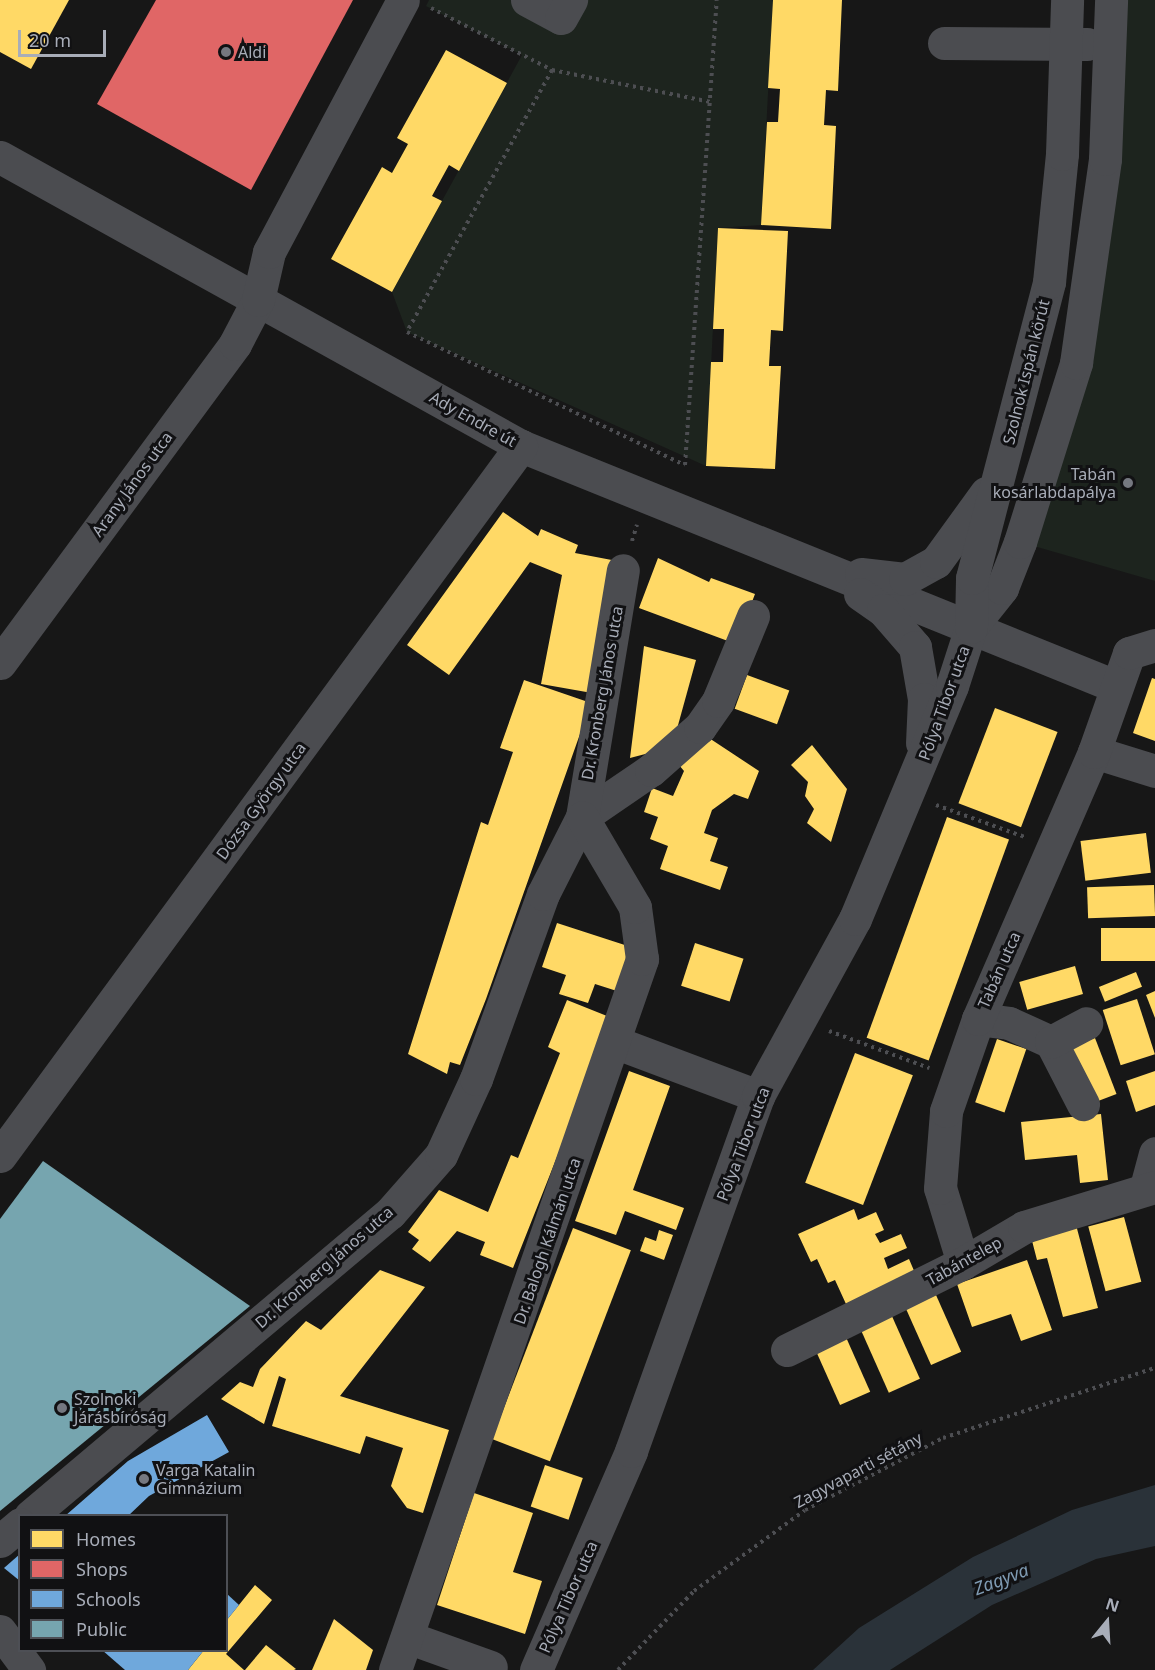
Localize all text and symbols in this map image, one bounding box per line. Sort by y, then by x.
scale bar [21,18,110,56]
text: 20 m [29,28,71,52]
place label: Aldi [238,42,266,62]
marker: Aldi [219,45,233,59]
street label: Szolnok Ispán körút [999,297,1053,447]
street label: Ady Endre út [426,387,520,451]
street label: Arany János utca [88,428,176,540]
place label: Tabán kosárlabdapálya [993,464,1116,502]
marker: Tabán kosárlabdapálya [1121,476,1135,490]
street label: Dr. Kronberg János utca [577,605,627,781]
street label: Pólya Tibor utca [914,643,974,763]
street label: Dózsa György utca [212,739,310,863]
street label: Tabán utca [974,929,1024,1011]
street label: Pólya Tibor utca [712,1084,774,1204]
street label: Dr. Balogh Kálmán utca [510,1155,584,1327]
street label: Dr. Kronberg János utca [251,1202,397,1332]
street label: Tabántelep [923,1232,1005,1290]
place label: Szolnoki Járásbíróság [74,1389,167,1427]
marker: Szolnoki Járásbíróság [55,1401,69,1415]
street label: Zagyvaparti sétány [791,1428,925,1512]
place label: Varga Katalin Gimnázium [156,1460,255,1498]
marker: Varga Katalin Gimnázium [137,1472,151,1486]
legend [18,1514,228,1652]
text: Homes [76,1527,136,1551]
street label: Pólya Tibor utca [535,1538,601,1656]
text: Shops [76,1557,128,1581]
water label: Zagyva [970,1559,1032,1599]
text: Schools [76,1587,141,1611]
north arrow [1077,1592,1137,1652]
text: N [1103,1592,1122,1617]
text: Public [76,1617,127,1641]

